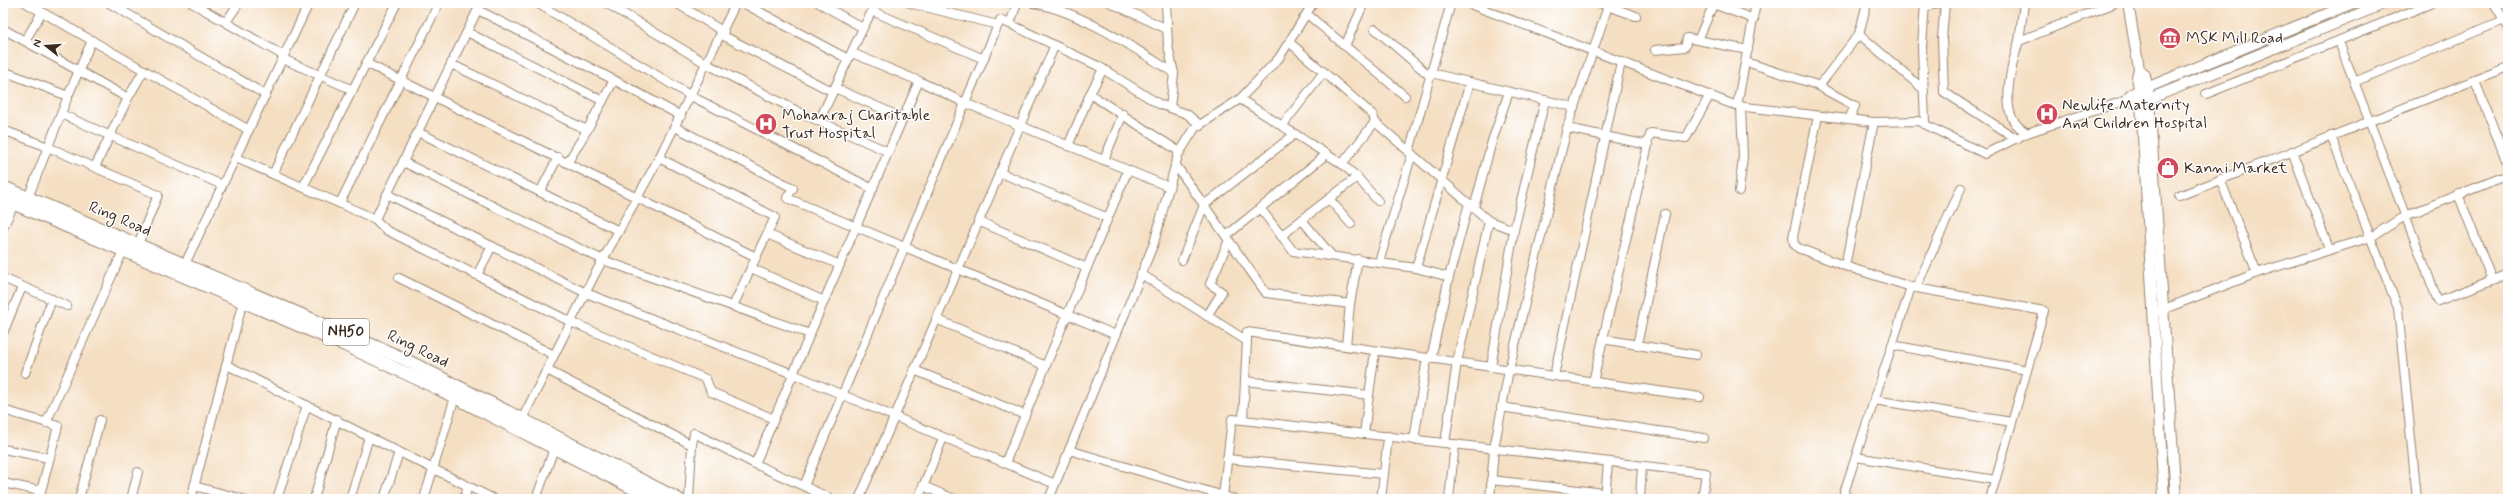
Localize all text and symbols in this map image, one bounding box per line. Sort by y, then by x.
museum icon: MSK Mill Road [2157,25,2183,51]
north arrow [26,26,66,66]
place label: MSK Mill Road [2186,28,2283,49]
text: N [30,38,45,49]
place label: Newlife Maternity And Children Hospital [2062,95,2207,134]
hospital icon: Newlife Maternity And Children Hospital [2034,101,2060,127]
place label: Mohanraj Charitable Trust Hospital [782,105,931,144]
hospital icon: Mohanraj Charitable Trust Hospital [753,111,779,137]
shop icon: Kanni Market [2155,155,2181,181]
place label: Kanni Market [2184,158,2288,179]
street label: Ring Road [85,196,155,242]
road number: NH50 [323,319,369,345]
street label: Ring Road [383,325,452,374]

